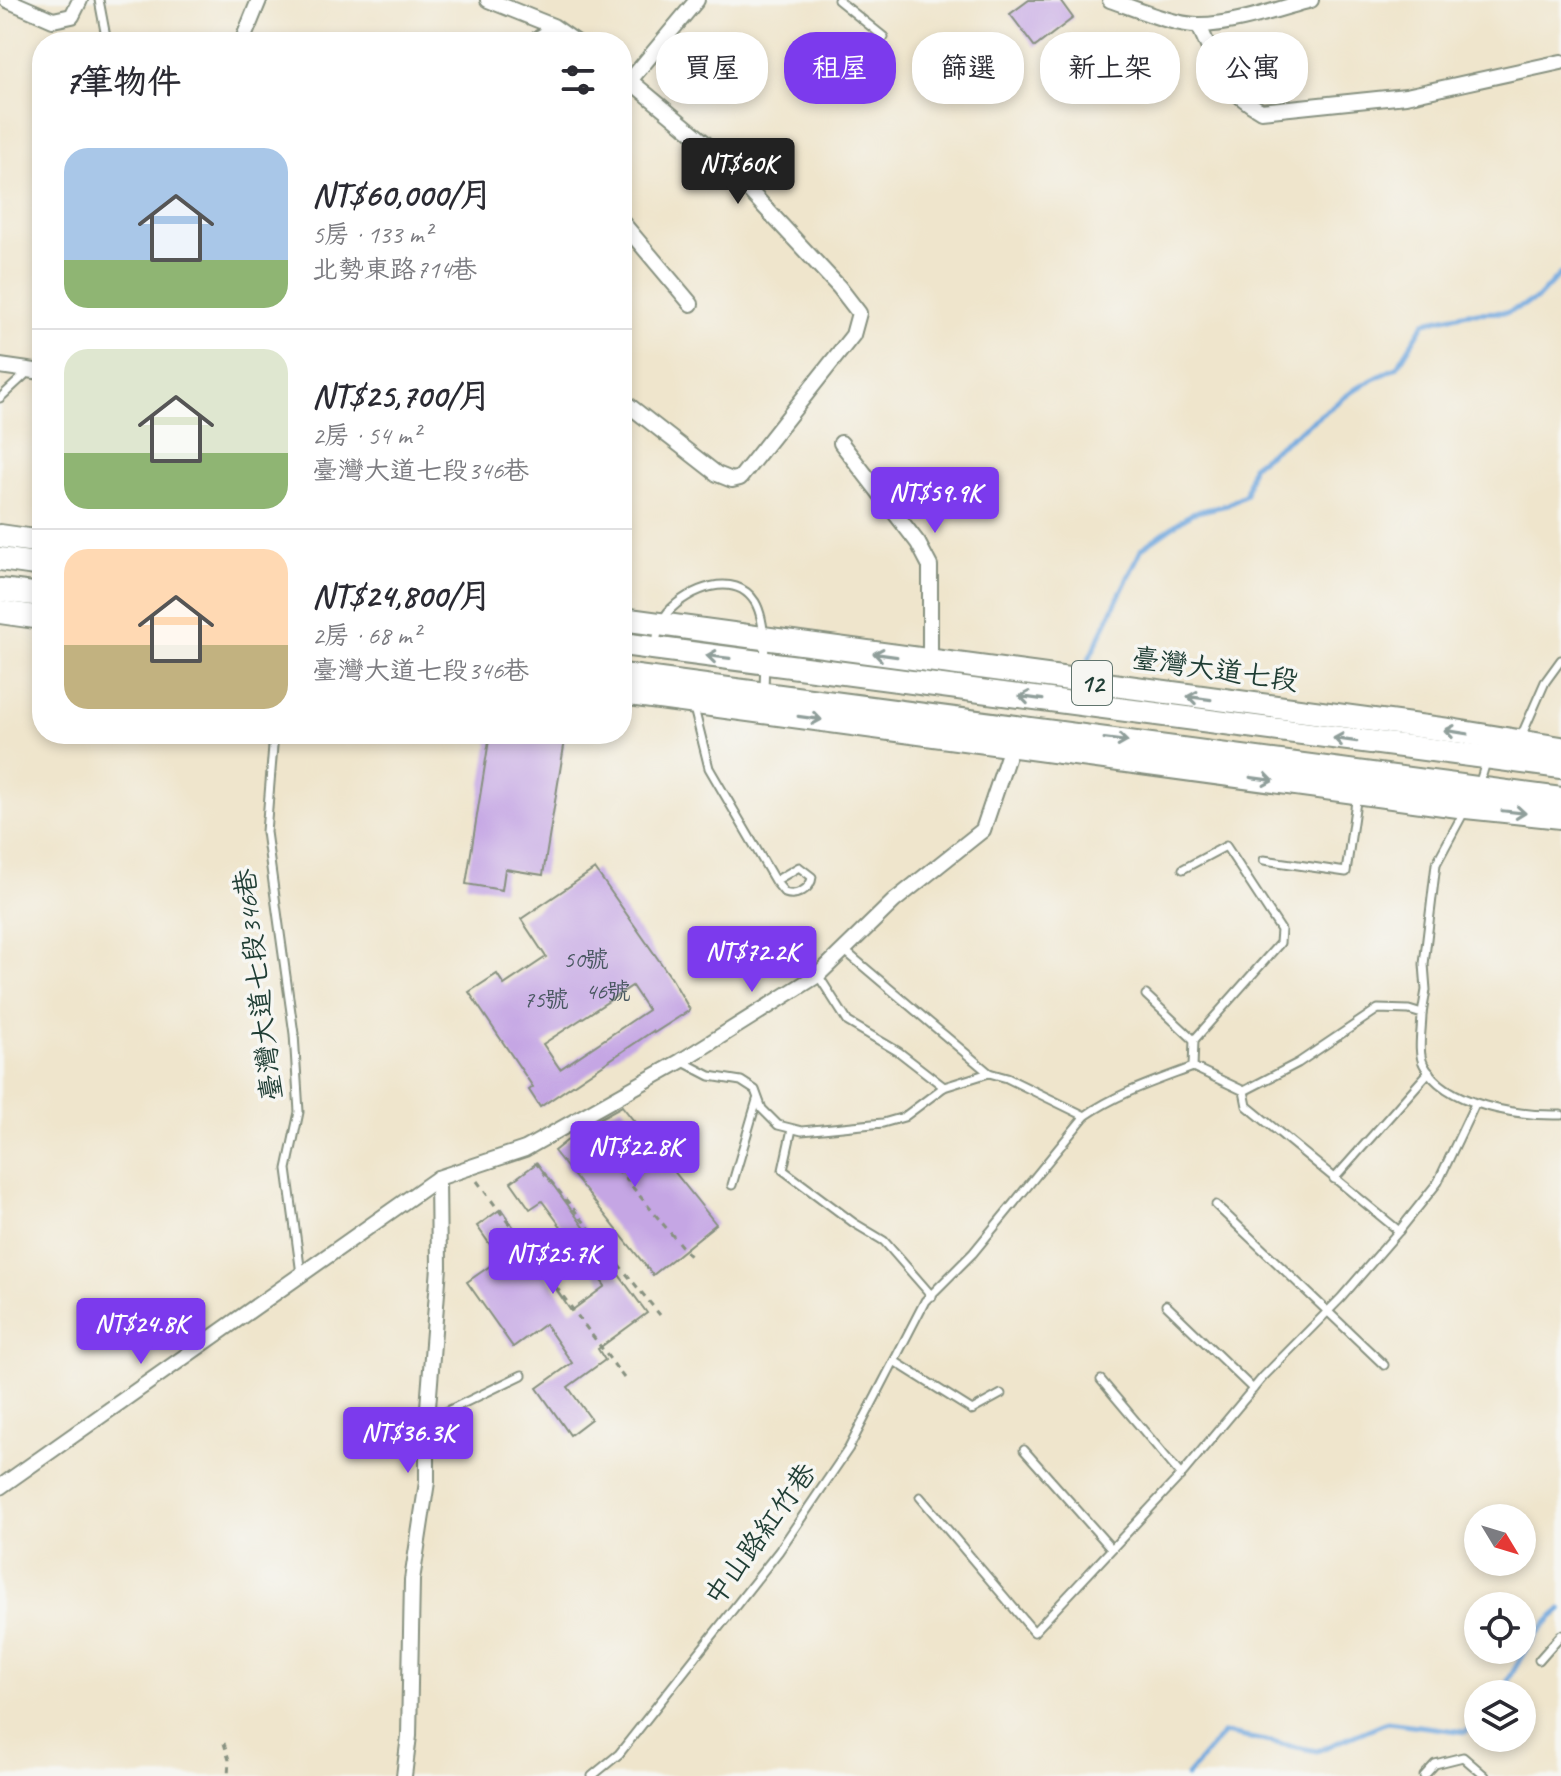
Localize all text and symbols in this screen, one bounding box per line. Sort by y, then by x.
chip: 買屋 [656,32,768,104]
chip: 租屋 [784,32,896,104]
chip: 篩選 [912,32,1024,104]
chip: 新上架 [1040,32,1180,104]
chip: 公寓 [1196,32,1308,104]
icon: filters [556,58,600,102]
text: 7筆物件 [64,60,181,103]
pin: NT$60K [673,138,803,206]
text: NT$60K [700,147,776,180]
text: NT$60,000/月 [312,173,493,216]
icon: home [128,180,224,276]
text: 5房 · 133 m² [312,218,431,251]
text: 北勢東路714巷 [312,253,477,286]
text: NT$25,700/月 [312,374,492,417]
icon: home [128,381,224,477]
text: 2房 · 54 m² [312,419,420,452]
text: 臺灣大道七段346巷 [312,454,529,487]
pin: NT$59.9K [852,467,1018,535]
text: NT$59.9K [889,476,981,509]
text: NT$24,800/月 [312,574,492,617]
icon: home [128,581,224,677]
text: 2房 · 68 m² [312,619,420,652]
street label: 臺灣大道七段 [1129,640,1301,698]
one-way arrow [873,647,899,662]
one-way arrow [705,649,732,664]
text: 臺灣大道七段346巷 [312,654,529,687]
road number: 12 [1072,661,1112,705]
one-way arrow [1019,690,1045,705]
one-way arrow [1186,690,1212,705]
one-way arrow [796,710,823,725]
one-way arrow [1444,724,1469,739]
one-way arrow [1333,732,1358,747]
one-way arrow [1103,733,1128,748]
one-way arrow [1249,772,1274,787]
one-way arrow [1500,804,1527,819]
street label: 臺灣大道七段346巷 [226,866,290,1103]
pin: NT$72.2K [669,926,835,994]
text: NT$72.2K [705,935,799,968]
house number: 50號 [563,944,609,974]
house number: 46號 [585,976,631,1006]
house number: 75號 [523,984,569,1014]
pin: NT$22.8K [552,1121,718,1189]
text: NT$22.8K [588,1130,682,1163]
pin: NT$25.7K [470,1228,636,1296]
text: NT$25.7K [507,1237,599,1270]
pin: NT$24.8K [58,1298,224,1366]
text: NT$24.8K [94,1307,188,1340]
pin: NT$36.3K [325,1407,491,1475]
text: NT$36.3K [361,1416,455,1449]
street label: 中山路紅竹巷 [696,1455,824,1612]
north arrow [1464,1504,1536,1576]
map controls [1464,1504,1536,1752]
button: locate [1464,1592,1536,1664]
button: layers [1464,1680,1536,1752]

